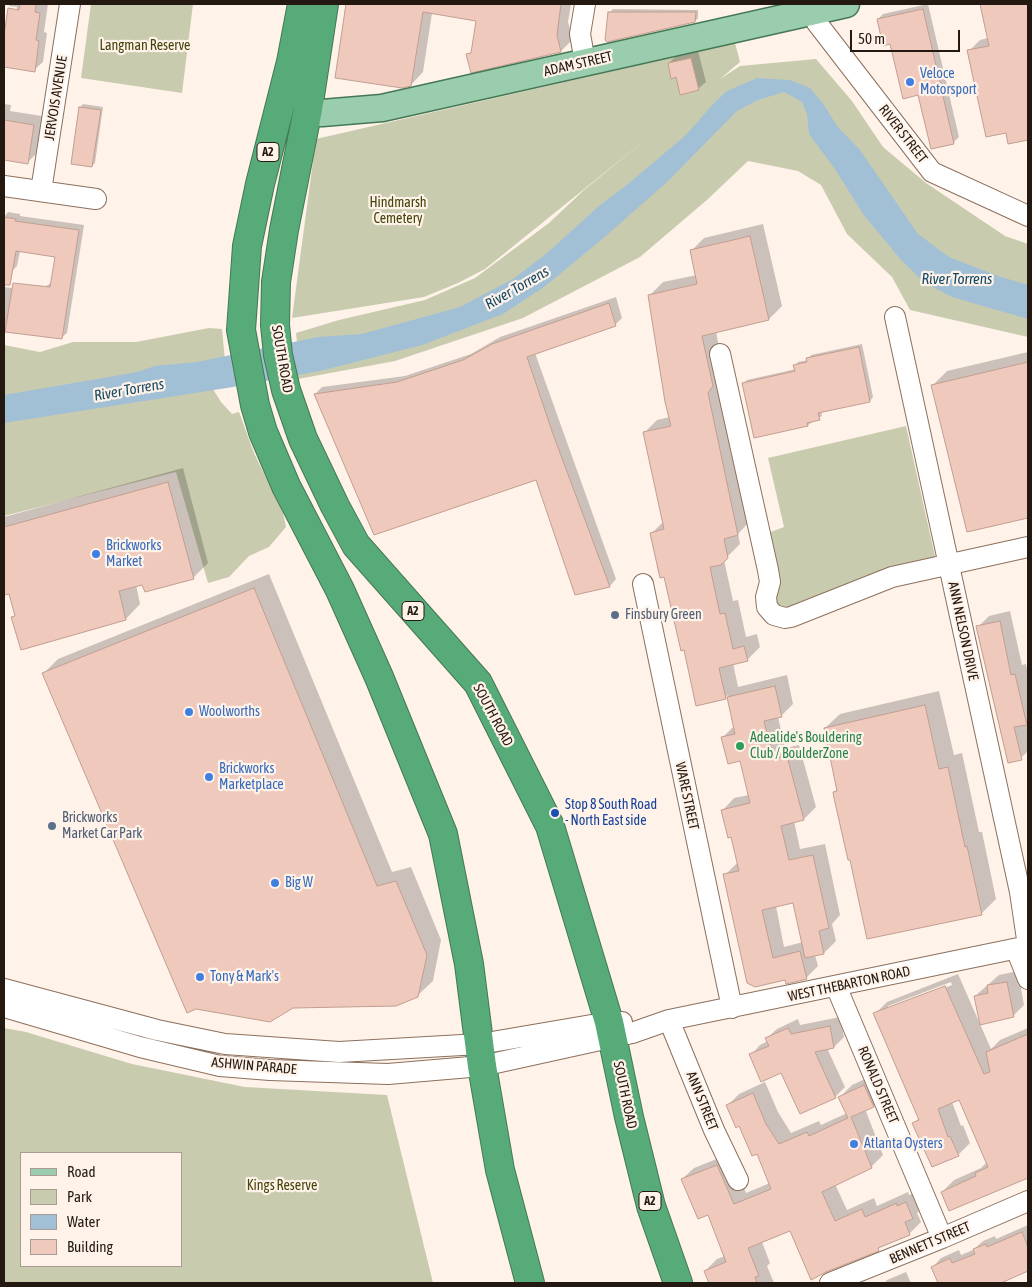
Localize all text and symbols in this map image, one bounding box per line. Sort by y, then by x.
scale bar [852,20,962,52]
text: 50 m [858,30,885,47]
park label: Langman Reserve [100,38,190,54]
street label: ADAM STREET [542,48,614,80]
street label: JERVOIS AVENUE [41,54,71,142]
place label: Veloce Motorsport [920,66,977,98]
marker: Veloce Motorsport [904,76,916,88]
street label: RIVER STREET [875,101,931,167]
road number: A2 [257,142,279,162]
park label: Hindmarsh Cemetery [369,195,427,228]
water label: River Torrens [482,263,552,313]
water label: River Torrens [922,270,992,288]
street label: SOUTH ROAD [268,324,296,394]
water label: River Torrens [93,375,165,405]
place label: Brickworks Market [106,538,161,570]
marker: Brickworks Market [90,548,102,560]
street label: ANN NELSON DRIVE [944,580,982,682]
road number: A2 [402,602,424,620]
place label: Finsbury Green [625,607,702,623]
marker: Finsbury Green [609,609,621,621]
street label: SOUTH ROAD [470,681,516,749]
place label: Woolworths [199,704,260,720]
marker: Woolworths [183,706,195,718]
place label: Adealide's Bouldering Club / BoulderZone [750,730,862,762]
marker: Adealide's Bouldering Club / BoulderZone [734,740,746,752]
place label: Brickworks Marketplace [219,761,284,794]
street label: WARE STREET [672,761,702,831]
marker: Brickworks Marketplace [203,771,215,783]
place label: Stop 8 South Road - North East side [565,797,657,830]
marker: Stop 8 South Road - North East side [549,807,561,819]
place label: Brickworks Market Car Park [62,810,142,842]
marker: Brickworks Market Car Park [46,820,58,832]
place label: Big W [285,875,313,891]
marker: Big W [269,877,281,889]
street label: WEST THEBARTON ROAD [786,963,912,1005]
place label: Tony & Mark's [210,969,279,985]
marker: Tony & Mark's [194,971,206,983]
street label: RONALD STREET [854,1044,902,1126]
street label: ASHWIN PARADE [211,1054,297,1078]
street label: SOUTH ROAD [610,1060,640,1130]
street label: ANN STREET [683,1069,721,1133]
place label: Atlanta Oysters [864,1136,943,1152]
marker: Atlanta Oysters [848,1138,860,1150]
legend [20,1152,182,1267]
text: Road [67,1163,96,1180]
park label: Kings Reserve [247,1178,317,1194]
text: Park [67,1188,92,1205]
road number: A2 [639,1192,661,1210]
text: Water [67,1213,100,1230]
street label: BENNETT STREET [887,1218,973,1268]
text: Building [67,1238,113,1255]

